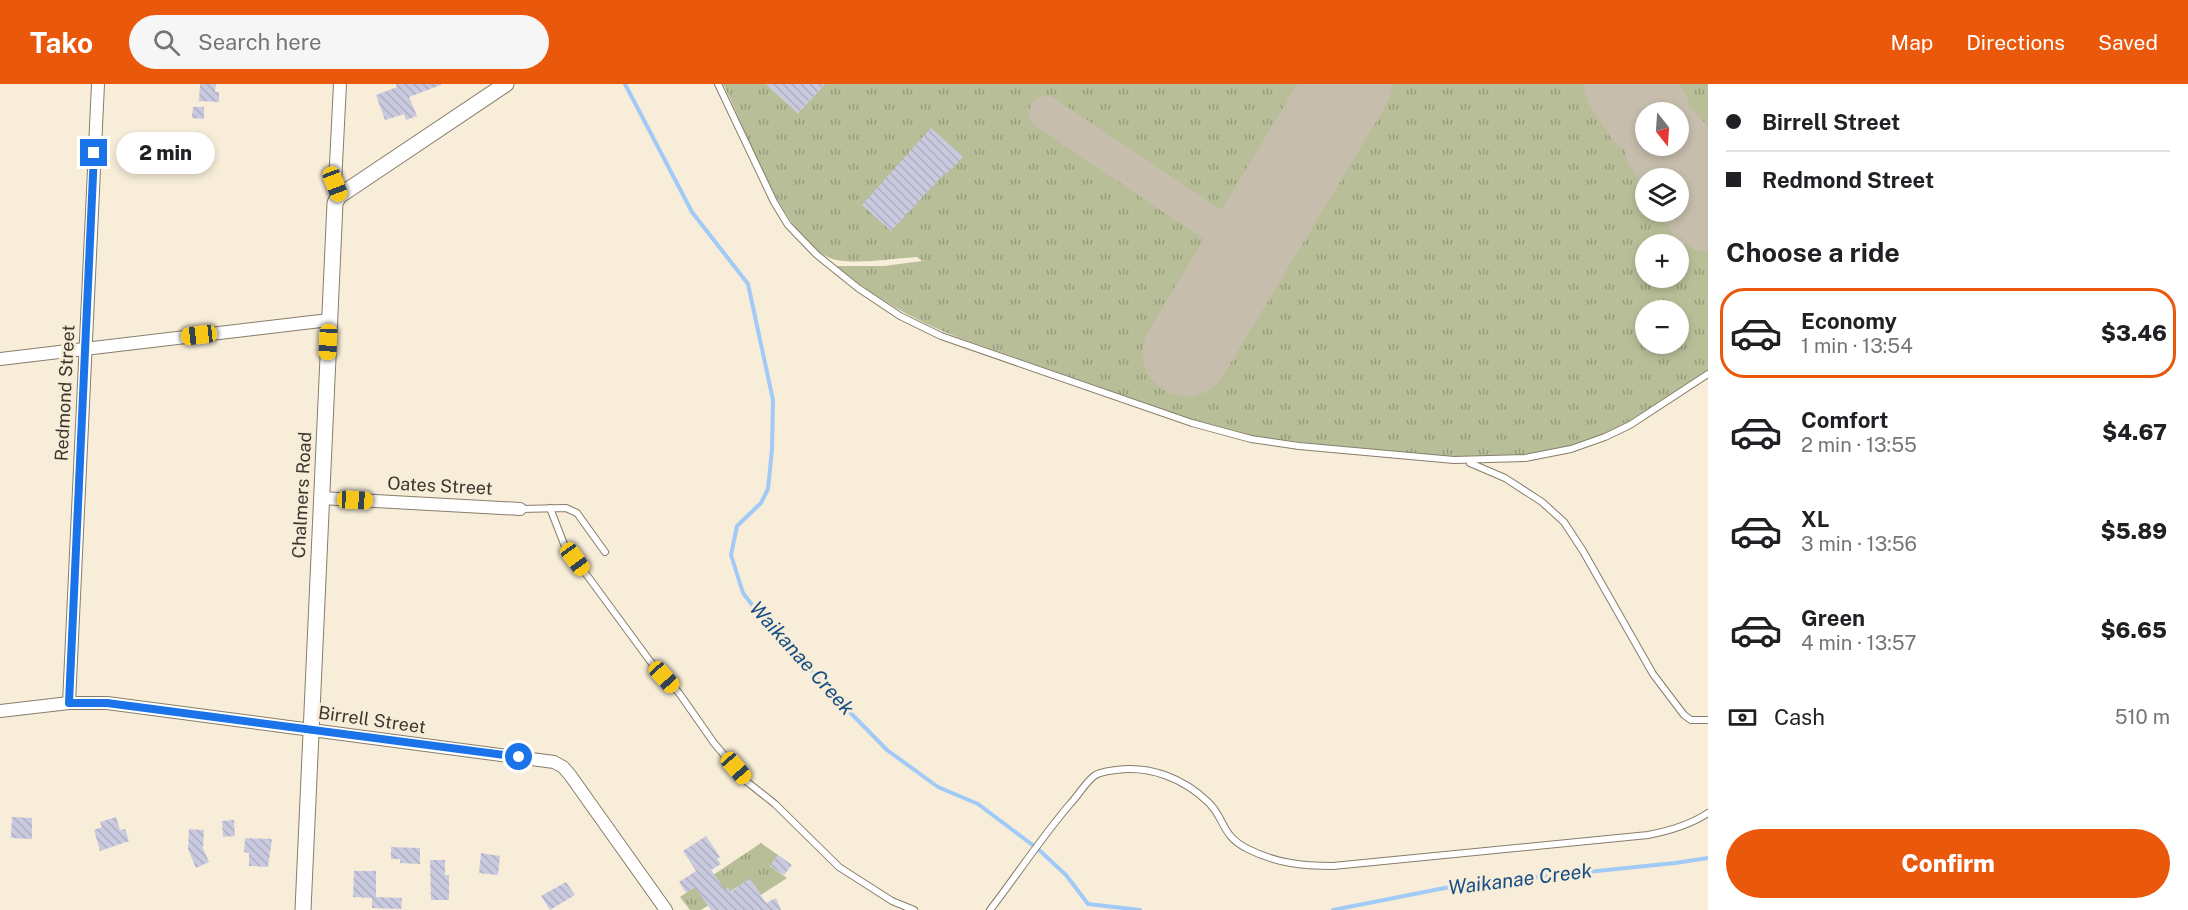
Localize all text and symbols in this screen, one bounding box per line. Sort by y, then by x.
search box [129,15,549,69]
text: Tako [30,26,93,59]
icon: search [150,26,183,59]
text: Search here [198,29,322,55]
text: Map [1891,30,1933,55]
text: Directions [1966,30,2065,55]
text: Saved [2098,30,2158,55]
north arrow [1635,102,1689,156]
map controls [1635,102,1689,354]
text: Birrell Street [1762,109,1900,135]
callout: 2 min [115,132,214,174]
route end [80,139,107,166]
text: 2 min [139,141,192,165]
car [320,164,350,204]
text: Redmond Street [1762,167,1934,193]
button: layers [1635,168,1689,222]
button: + [1635,234,1689,288]
text: Choose a ride [1726,236,1900,268]
button: − [1635,300,1689,354]
icon: car [1729,306,1783,360]
text: Economy [1801,308,1897,334]
text: $3.46 [2101,320,2167,346]
street label: Redmond Street [50,324,79,462]
car [180,324,218,346]
car [318,324,338,360]
text: 1 min · 13:54 [1801,334,1913,358]
icon: car [1729,405,1783,459]
text: Comfort [1801,407,1888,433]
text: $4.67 [2102,419,2167,445]
street label: Chalmers Road [288,431,315,559]
text: 2 min · 13:55 [1801,433,1917,457]
street label: Oates Street [387,472,493,499]
car [337,490,373,510]
icon: car [1729,504,1783,558]
text: XL [1801,506,1829,532]
text: $5.89 [2100,518,2167,544]
text: 3 min · 13:56 [1801,532,1917,556]
car [557,539,593,579]
water label: Waikanae Creek [745,596,859,720]
icon: car [1729,603,1783,657]
text: Green [1801,605,1865,631]
text: $6.65 [2100,617,2167,643]
text: 4 min · 13:57 [1801,631,1917,655]
car [645,658,683,696]
icon: cash [1726,701,1759,734]
street label: Birrell Street [317,702,427,737]
text: Cash [1774,704,1825,730]
text: 510 m [2115,705,2170,729]
route start [505,743,532,770]
car [717,749,755,787]
button: Confirm [1726,829,2170,898]
water label: Waikanae Creek [1447,858,1594,900]

